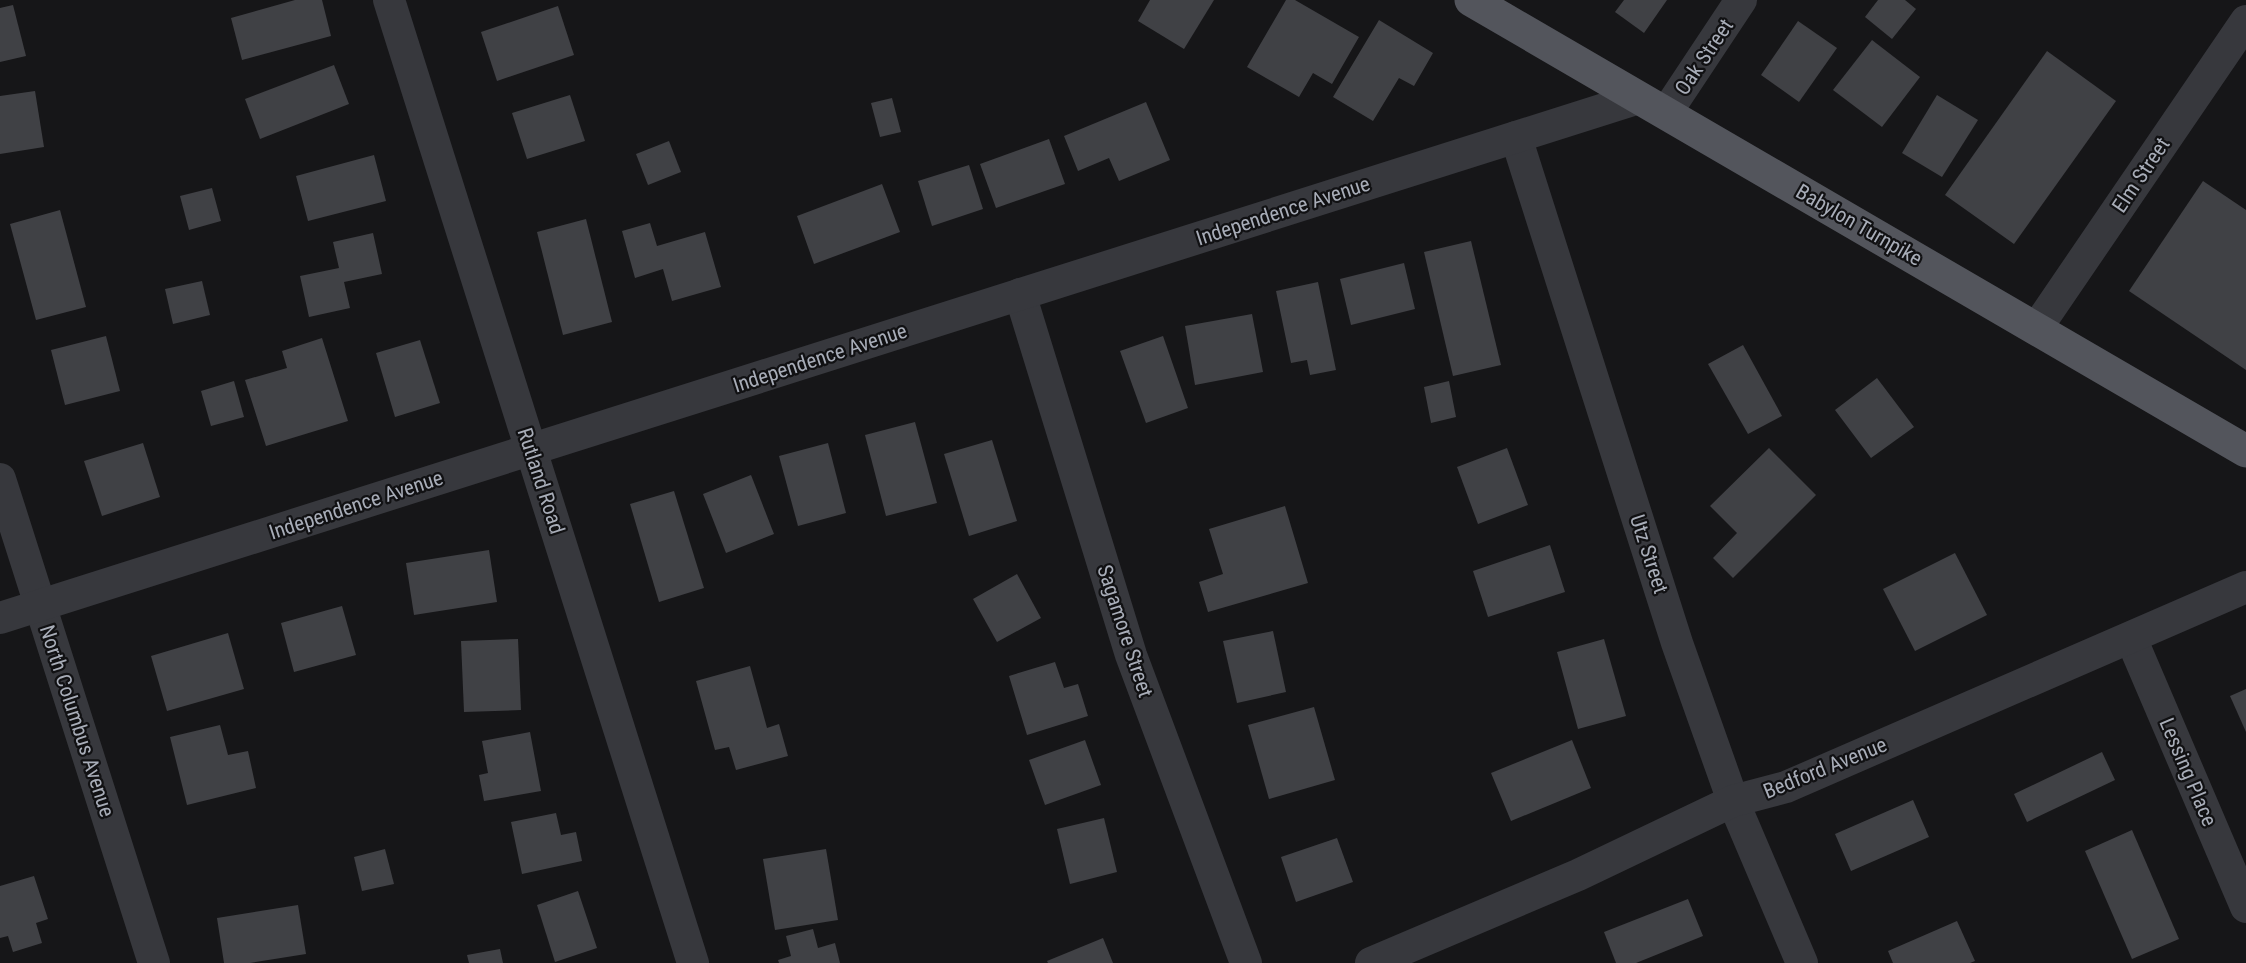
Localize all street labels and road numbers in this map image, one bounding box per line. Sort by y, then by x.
street label: Oak Street [1670,15,1738,99]
street label: Elm Street [2107,133,2175,217]
street label: Independence Avenue [1193,172,1373,250]
street label: Babylon Turnpike [1792,179,1926,271]
street label: Independence Avenue [730,319,910,397]
street label: Rutland Road [513,425,569,537]
street label: Independence Avenue [266,466,446,544]
street label: Utz Street [1625,512,1673,596]
street label: Sagamore Street [1092,562,1158,700]
street label: North Columbus Avenue [35,622,119,820]
street label: Lessing Place [2154,714,2222,830]
street label: Bedford Avenue [1760,732,1890,804]

